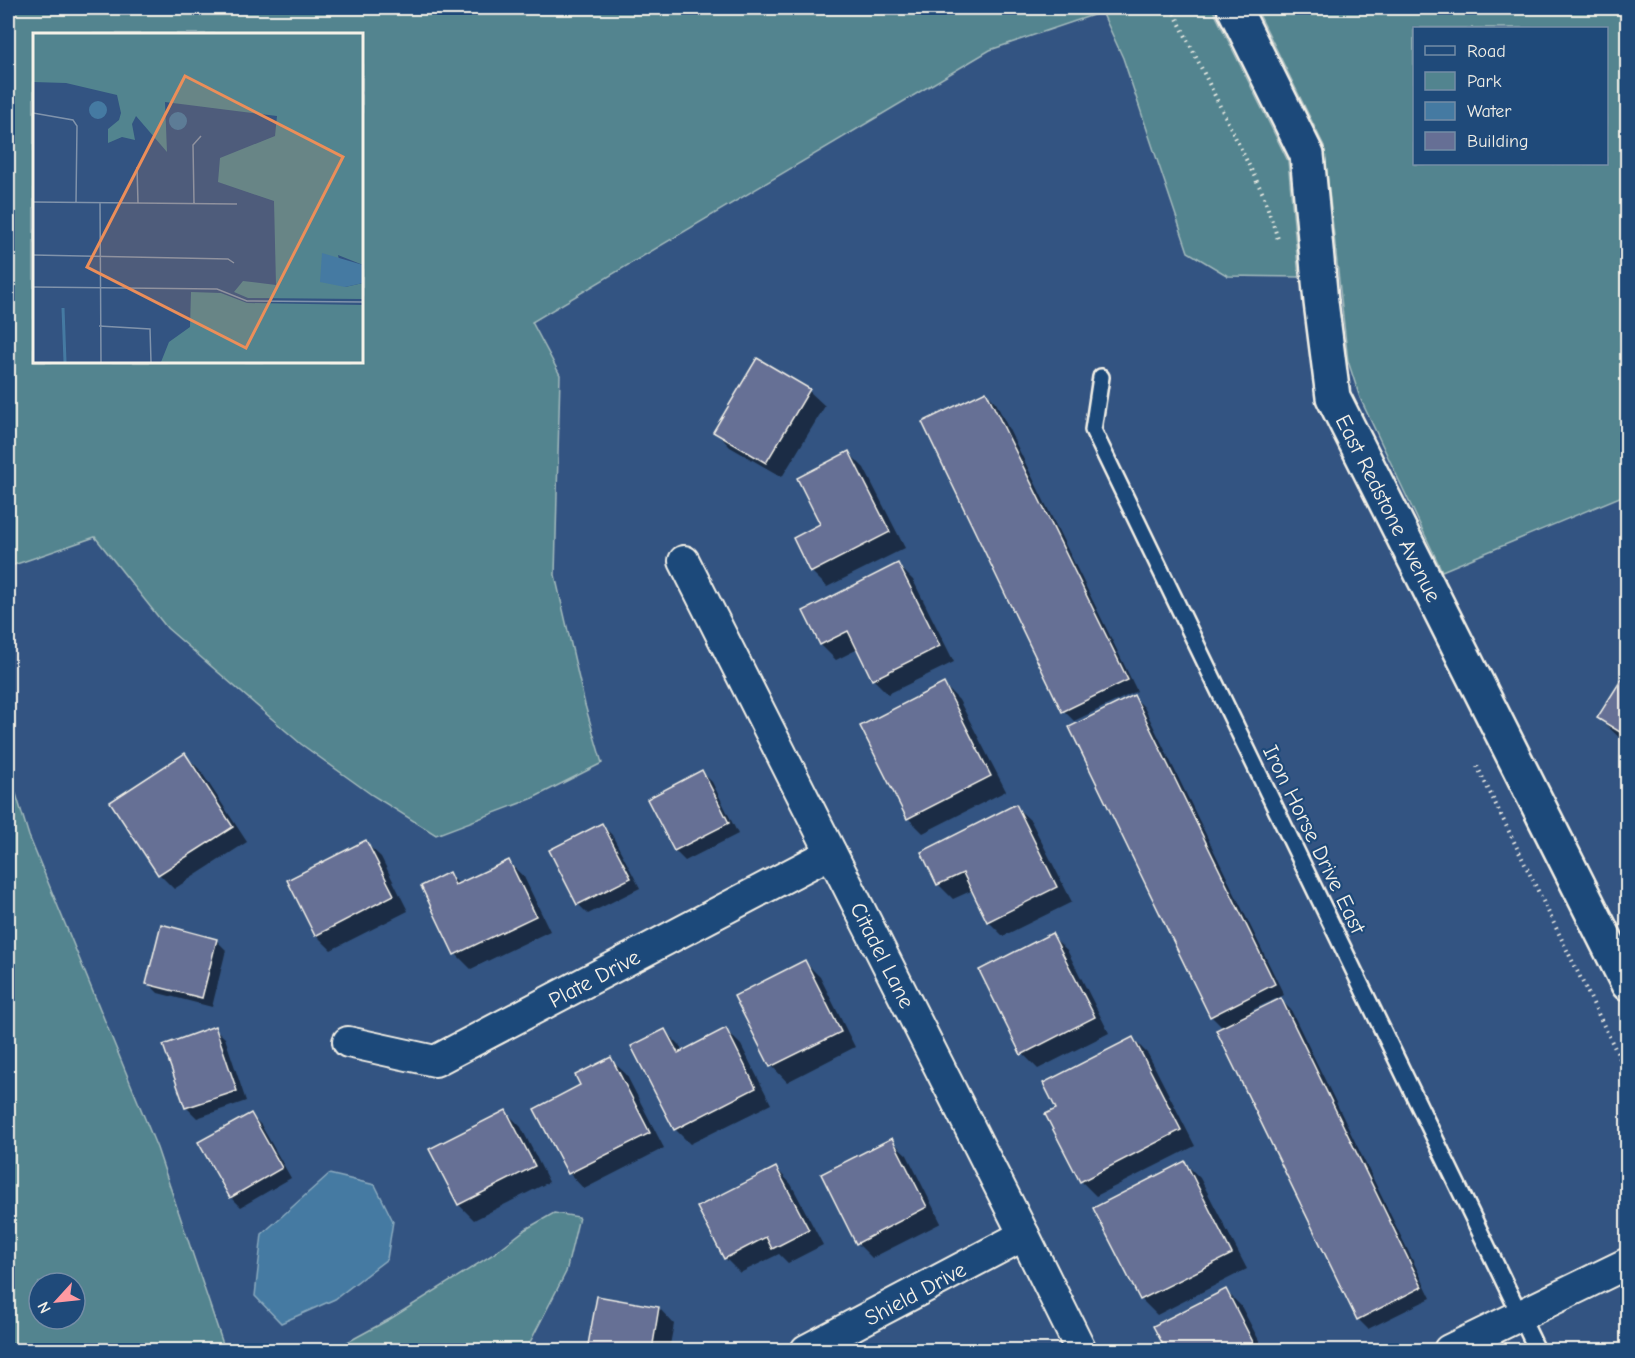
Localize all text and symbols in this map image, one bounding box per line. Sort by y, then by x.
legend [1413,27,1608,165]
inset map [33,33,363,363]
text: Road [1467,41,1506,62]
text: Park [1467,71,1502,92]
text: Water [1467,101,1512,122]
text: Building [1467,131,1529,152]
street label: East Redstone Avenue [1330,410,1447,607]
street label: Iron Horse Drive East [1257,741,1371,939]
street label: Citadel Lane [844,898,920,1013]
street label: Plate Drive [544,944,645,1014]
street label: Shield Drive [860,1256,971,1331]
north arrow [27,1271,87,1331]
text: N [34,1299,55,1316]

